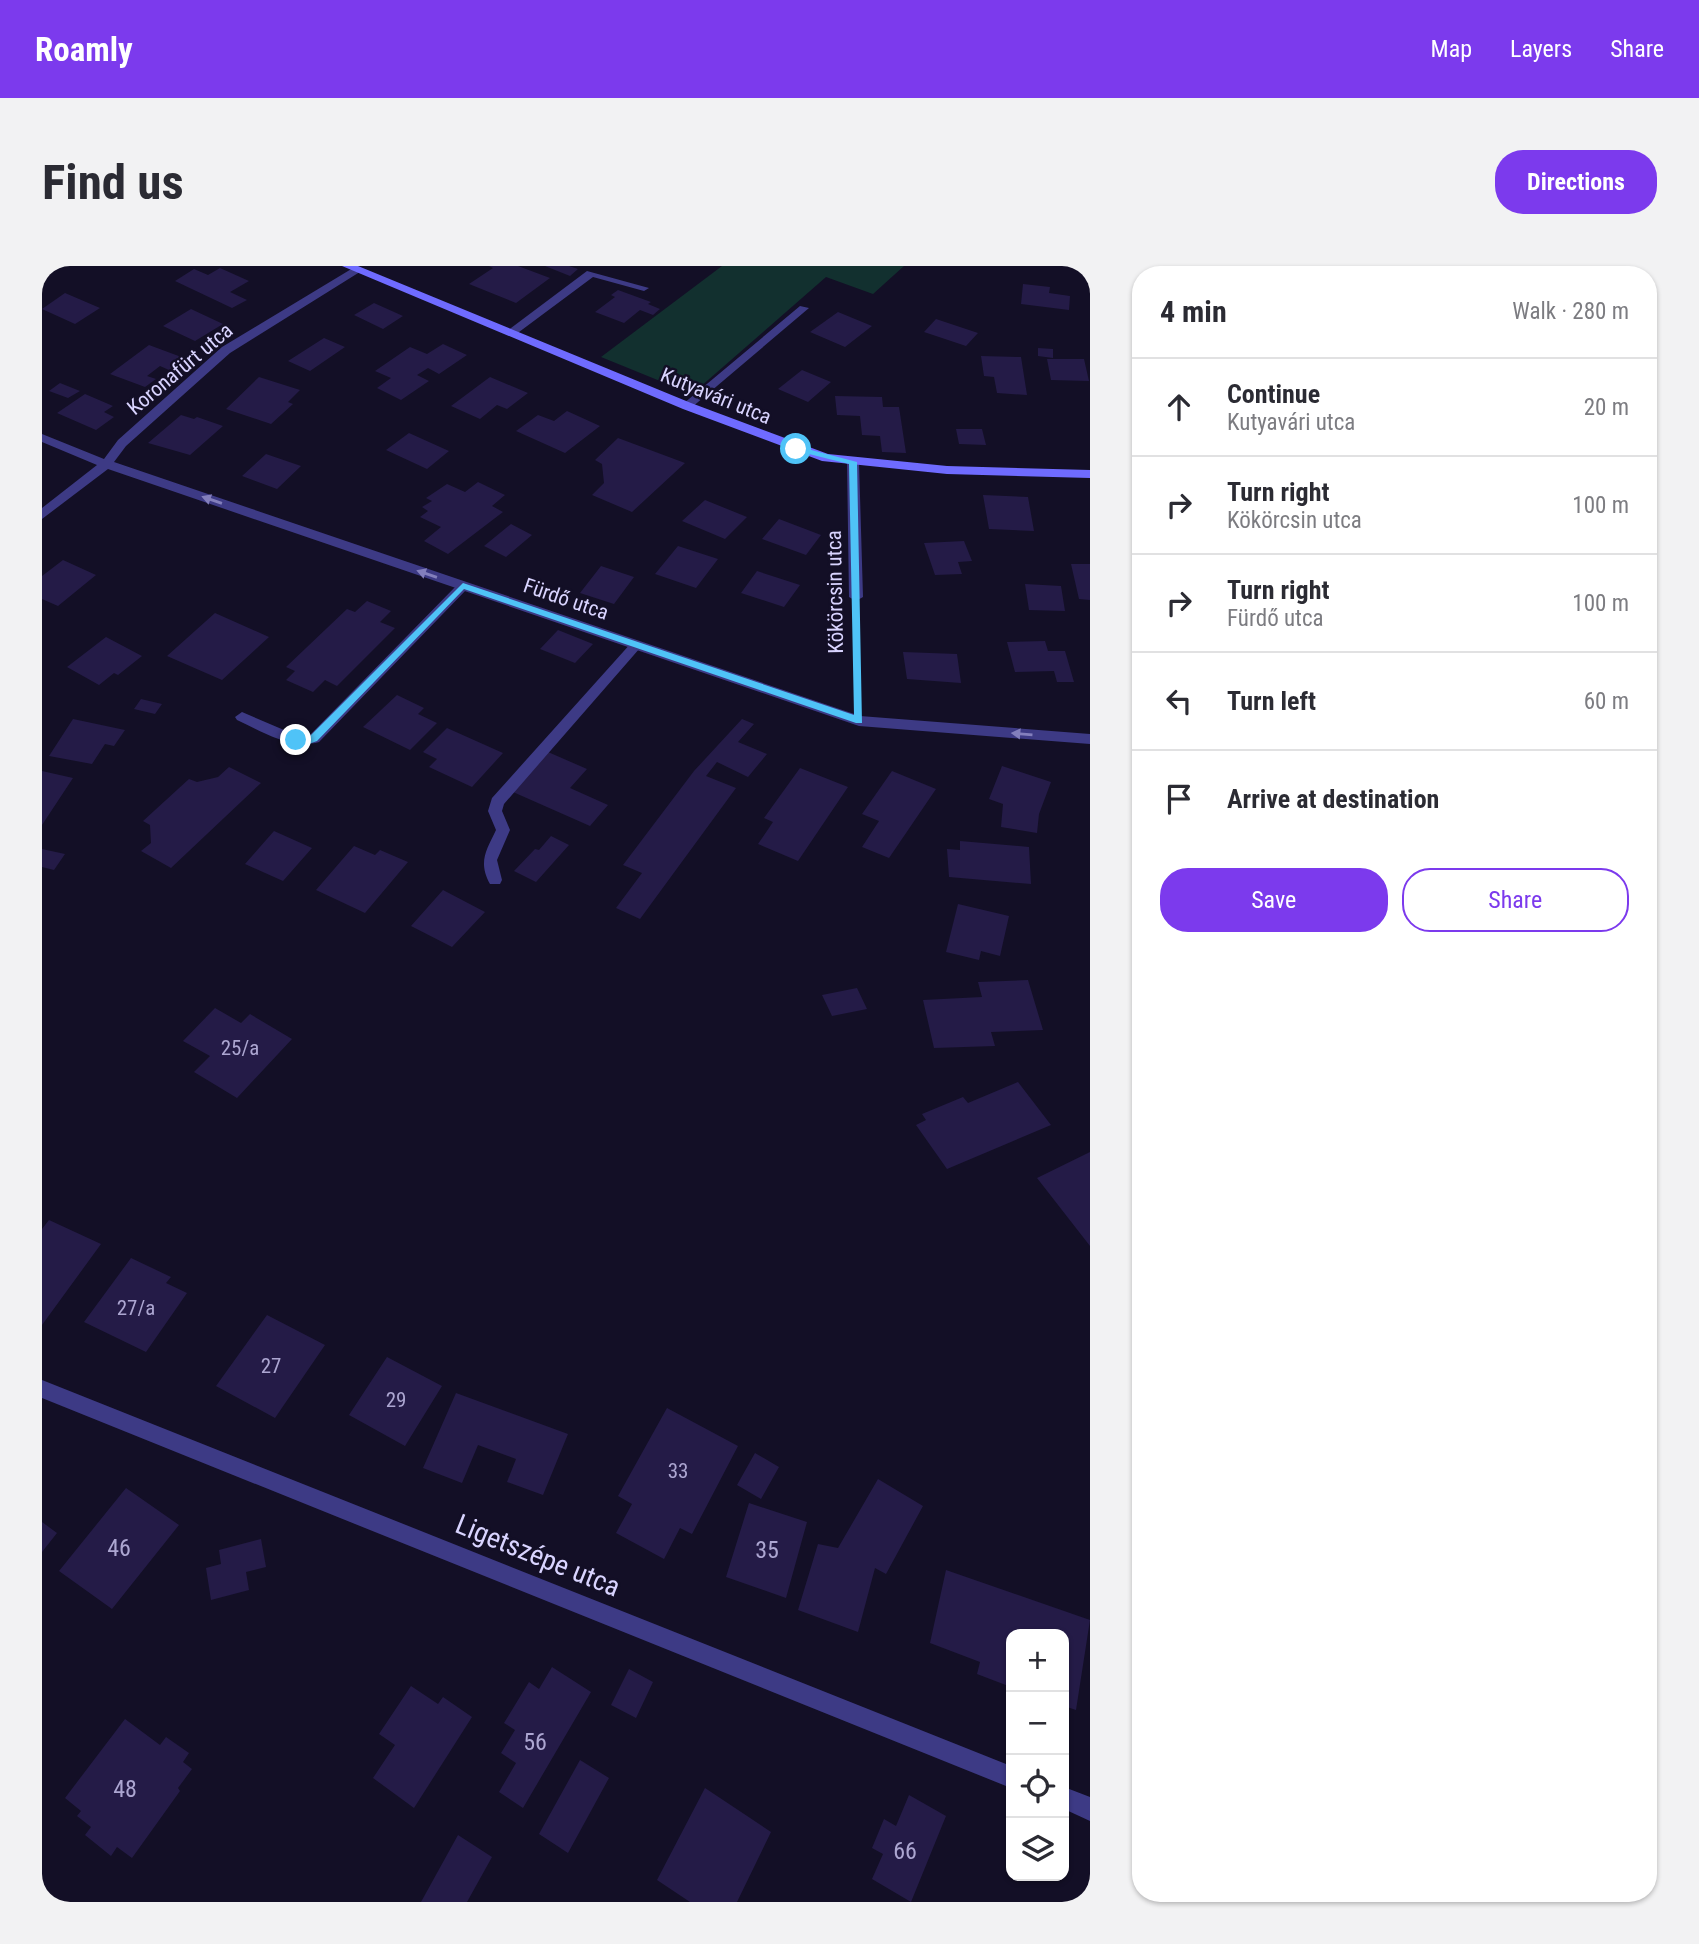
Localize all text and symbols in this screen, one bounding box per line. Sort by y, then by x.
text: Roamly [35,30,133,69]
text: Map [1431,35,1472,63]
text: Layers [1510,35,1572,63]
text: Share [1610,35,1664,63]
button: Directions [1495,150,1657,214]
text: Find us [42,154,184,211]
text: 4 min [1160,294,1227,329]
text: Walk · 280 m [1512,298,1629,325]
street label: Koronafürt utca [123,318,237,420]
street label: Kutyavári utca [657,363,775,429]
text: Continue [1227,379,1320,409]
icon: ahead [1160,388,1198,426]
text: 20 m [1584,394,1629,421]
text: Kutyavári utca [1227,409,1355,436]
route start [780,433,811,464]
text: Turn right [1227,477,1329,507]
icon: right [1160,486,1198,524]
text: 100 m [1572,492,1629,519]
one-way arrow [201,494,222,505]
text: Kökörcsin utca [1227,507,1362,534]
street label: Kökörcsin utca [822,530,848,654]
one-way arrow [417,568,438,579]
street label: Fürdő utca [520,573,612,625]
text: Turn right [1227,575,1329,605]
icon: right [1160,584,1198,622]
text: 100 m [1572,590,1629,617]
text: Fürdő utca [1227,605,1324,632]
icon: left [1160,682,1198,720]
text: Turn left [1227,686,1316,716]
text: 60 m [1584,688,1629,715]
route end [280,724,311,755]
one-way arrow [1011,728,1033,739]
icon: arrive [1160,780,1198,818]
text: Arrive at destination [1227,784,1439,814]
button: Save [1160,868,1388,932]
button: Share [1402,868,1629,932]
house number: 25/a [221,1036,259,1060]
house number: 27/a [117,1296,155,1320]
house number: 27 [261,1354,281,1378]
house number: 29 [386,1388,406,1412]
house number: 33 [668,1459,688,1483]
street label: Ligetszépe utca [451,1507,625,1603]
house number: 46 [107,1534,131,1562]
house number: 35 [755,1536,779,1564]
map controls [1006,1629,1069,1881]
button: + [1006,1629,1069,1692]
button: − [1006,1692,1069,1755]
house number: 56 [523,1728,547,1756]
button: locate [1006,1755,1069,1818]
house number: 48 [113,1775,137,1803]
button: layers [1006,1818,1069,1881]
house number: 66 [893,1837,917,1865]

